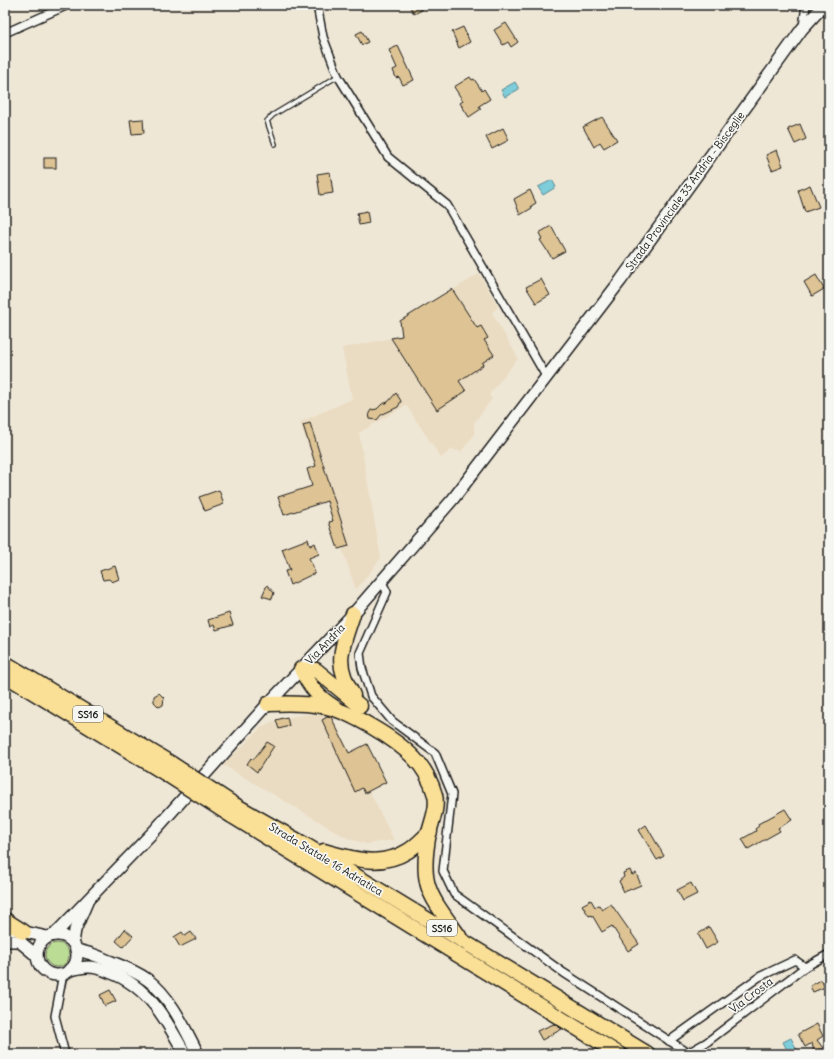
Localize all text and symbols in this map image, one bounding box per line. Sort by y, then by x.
street label: Strada Provinciale 33 Andria - Bisceglie [622,109,748,273]
street label: Via Andria [302,621,348,667]
road number: SS16 [73,706,103,722]
street label: Strada Statale 16 Adriatica [266,819,386,899]
road number: SS16 [427,920,457,936]
street label: Via Crosta [726,974,776,1016]

